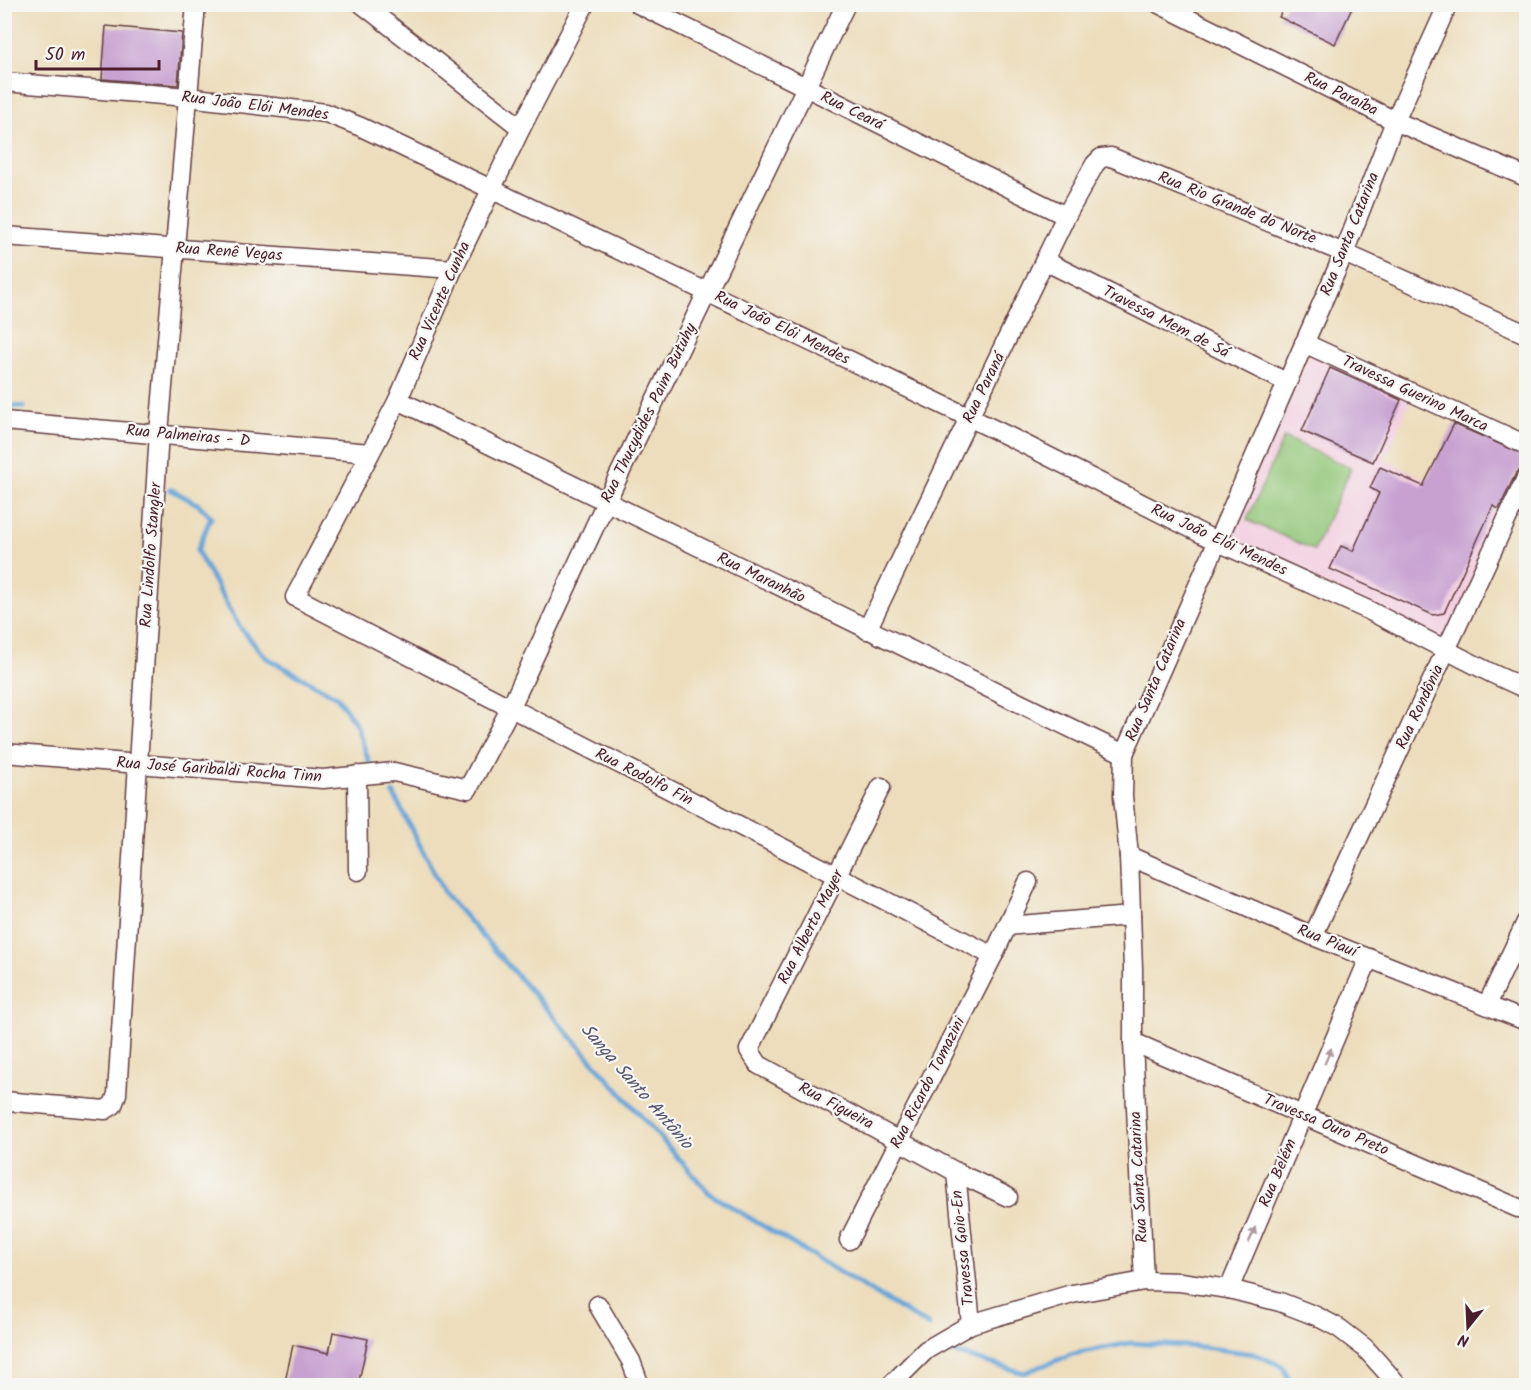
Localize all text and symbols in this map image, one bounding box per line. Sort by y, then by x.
scale bar [36,33,159,71]
text: 50 m [45,41,85,70]
street label: Rua Paraíba [1300,65,1382,123]
street label: Rua João Elói Mendes [180,85,330,127]
street label: Rua Ceará [816,85,889,138]
street label: Rua Rio Grande do Norte [1154,165,1320,251]
street label: Rua Santa Catarina [1314,168,1386,300]
street label: Rua Renê Vegas [175,236,283,268]
street label: Rua Vicente Cunha [403,238,477,364]
street label: Travessa Mem de Sá [1098,279,1235,365]
street label: Rua João Elói Mendes [710,284,854,372]
street label: Rua Thucydides Paim Butuhy [594,318,704,507]
street label: Rua Paraná [956,347,1013,428]
street label: Travessa Guerino Marca [1338,349,1492,439]
street label: Rua Palmeiras - D [125,418,251,454]
street label: Rua Lindolfo Stangler [133,480,169,628]
street label: Rua João Elói Mendes [1147,497,1292,583]
street label: Rua Maranhão [712,546,810,610]
street label: Rua Santa Catarina [1119,615,1193,745]
street label: Rua Rondônia [1389,660,1451,754]
street label: Rua Rodolfo Fin [591,742,697,812]
street label: Rua José Garibaldi Rocha Tinn [115,750,323,790]
street label: Rua Alberto Mayer [771,864,851,989]
street label: Rua Piauí [1293,918,1363,965]
street label: Rua Ricardo Tomazini [884,1012,973,1153]
water label: Sanga Santo Antônio [573,1017,700,1158]
one-way arrow [1323,1046,1333,1064]
street label: Rua Figueira [794,1076,878,1136]
street label: Travessa Ouro Preto [1259,1087,1393,1163]
street label: Rua Santa Catarina [1123,1111,1155,1243]
street label: Rua Belém [1252,1135,1304,1211]
street label: Travessa Goio-En [944,1189,982,1307]
one-way arrow [1247,1226,1257,1244]
north arrow [1438,1297,1498,1357]
text: N [1455,1326,1472,1353]

